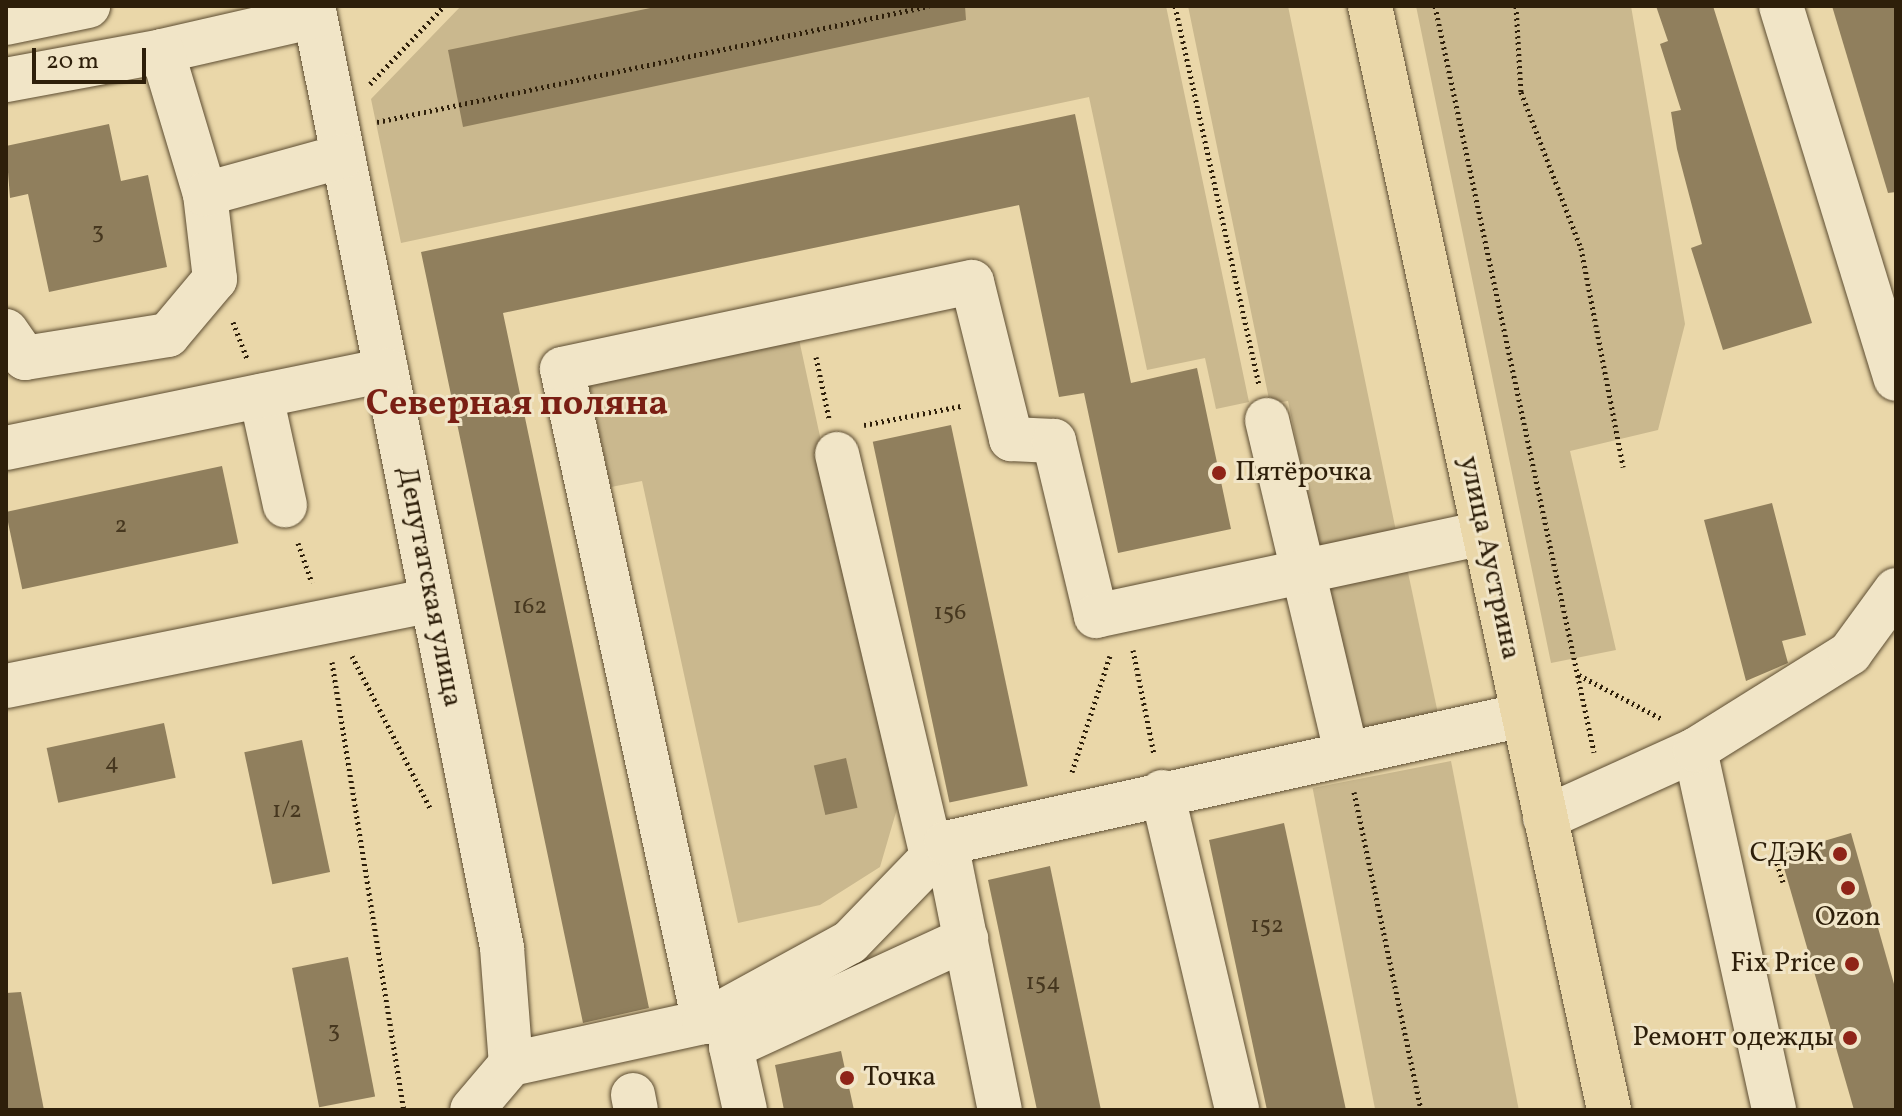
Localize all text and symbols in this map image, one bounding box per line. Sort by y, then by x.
scale bar [36,32,150,82]
text: 20 m [46,45,99,79]
house number: 3 [92,219,104,247]
district label: Северная поляна [366,384,668,428]
street label: улица Аустрина [1451,453,1527,663]
place label: Пятёрочка [1235,456,1372,490]
street label: Депутатская улица [389,463,469,711]
marker: Пятёрочка [1210,464,1228,482]
house number: 2 [115,513,127,541]
house number: 162 [513,594,547,622]
house number: 156 [934,600,966,628]
house number: 4 [105,750,119,778]
house number: 1/2 [272,798,302,826]
place label: СДЭК [1750,837,1824,871]
marker: СДЭК [1831,845,1849,863]
marker: Ozon [1839,879,1857,897]
place label: Ozon [1815,901,1881,935]
house number: 152 [1250,913,1284,941]
place label: Fix Price [1730,947,1836,981]
marker: Fix Price [1843,955,1861,973]
house number: 154 [1025,970,1061,998]
house number: 3 [328,1018,340,1046]
place label: Ремонт одежды [1633,1021,1834,1055]
marker: Ремонт одежды [1841,1029,1859,1047]
place label: Точка [863,1061,936,1095]
marker: Точка [838,1069,856,1087]

